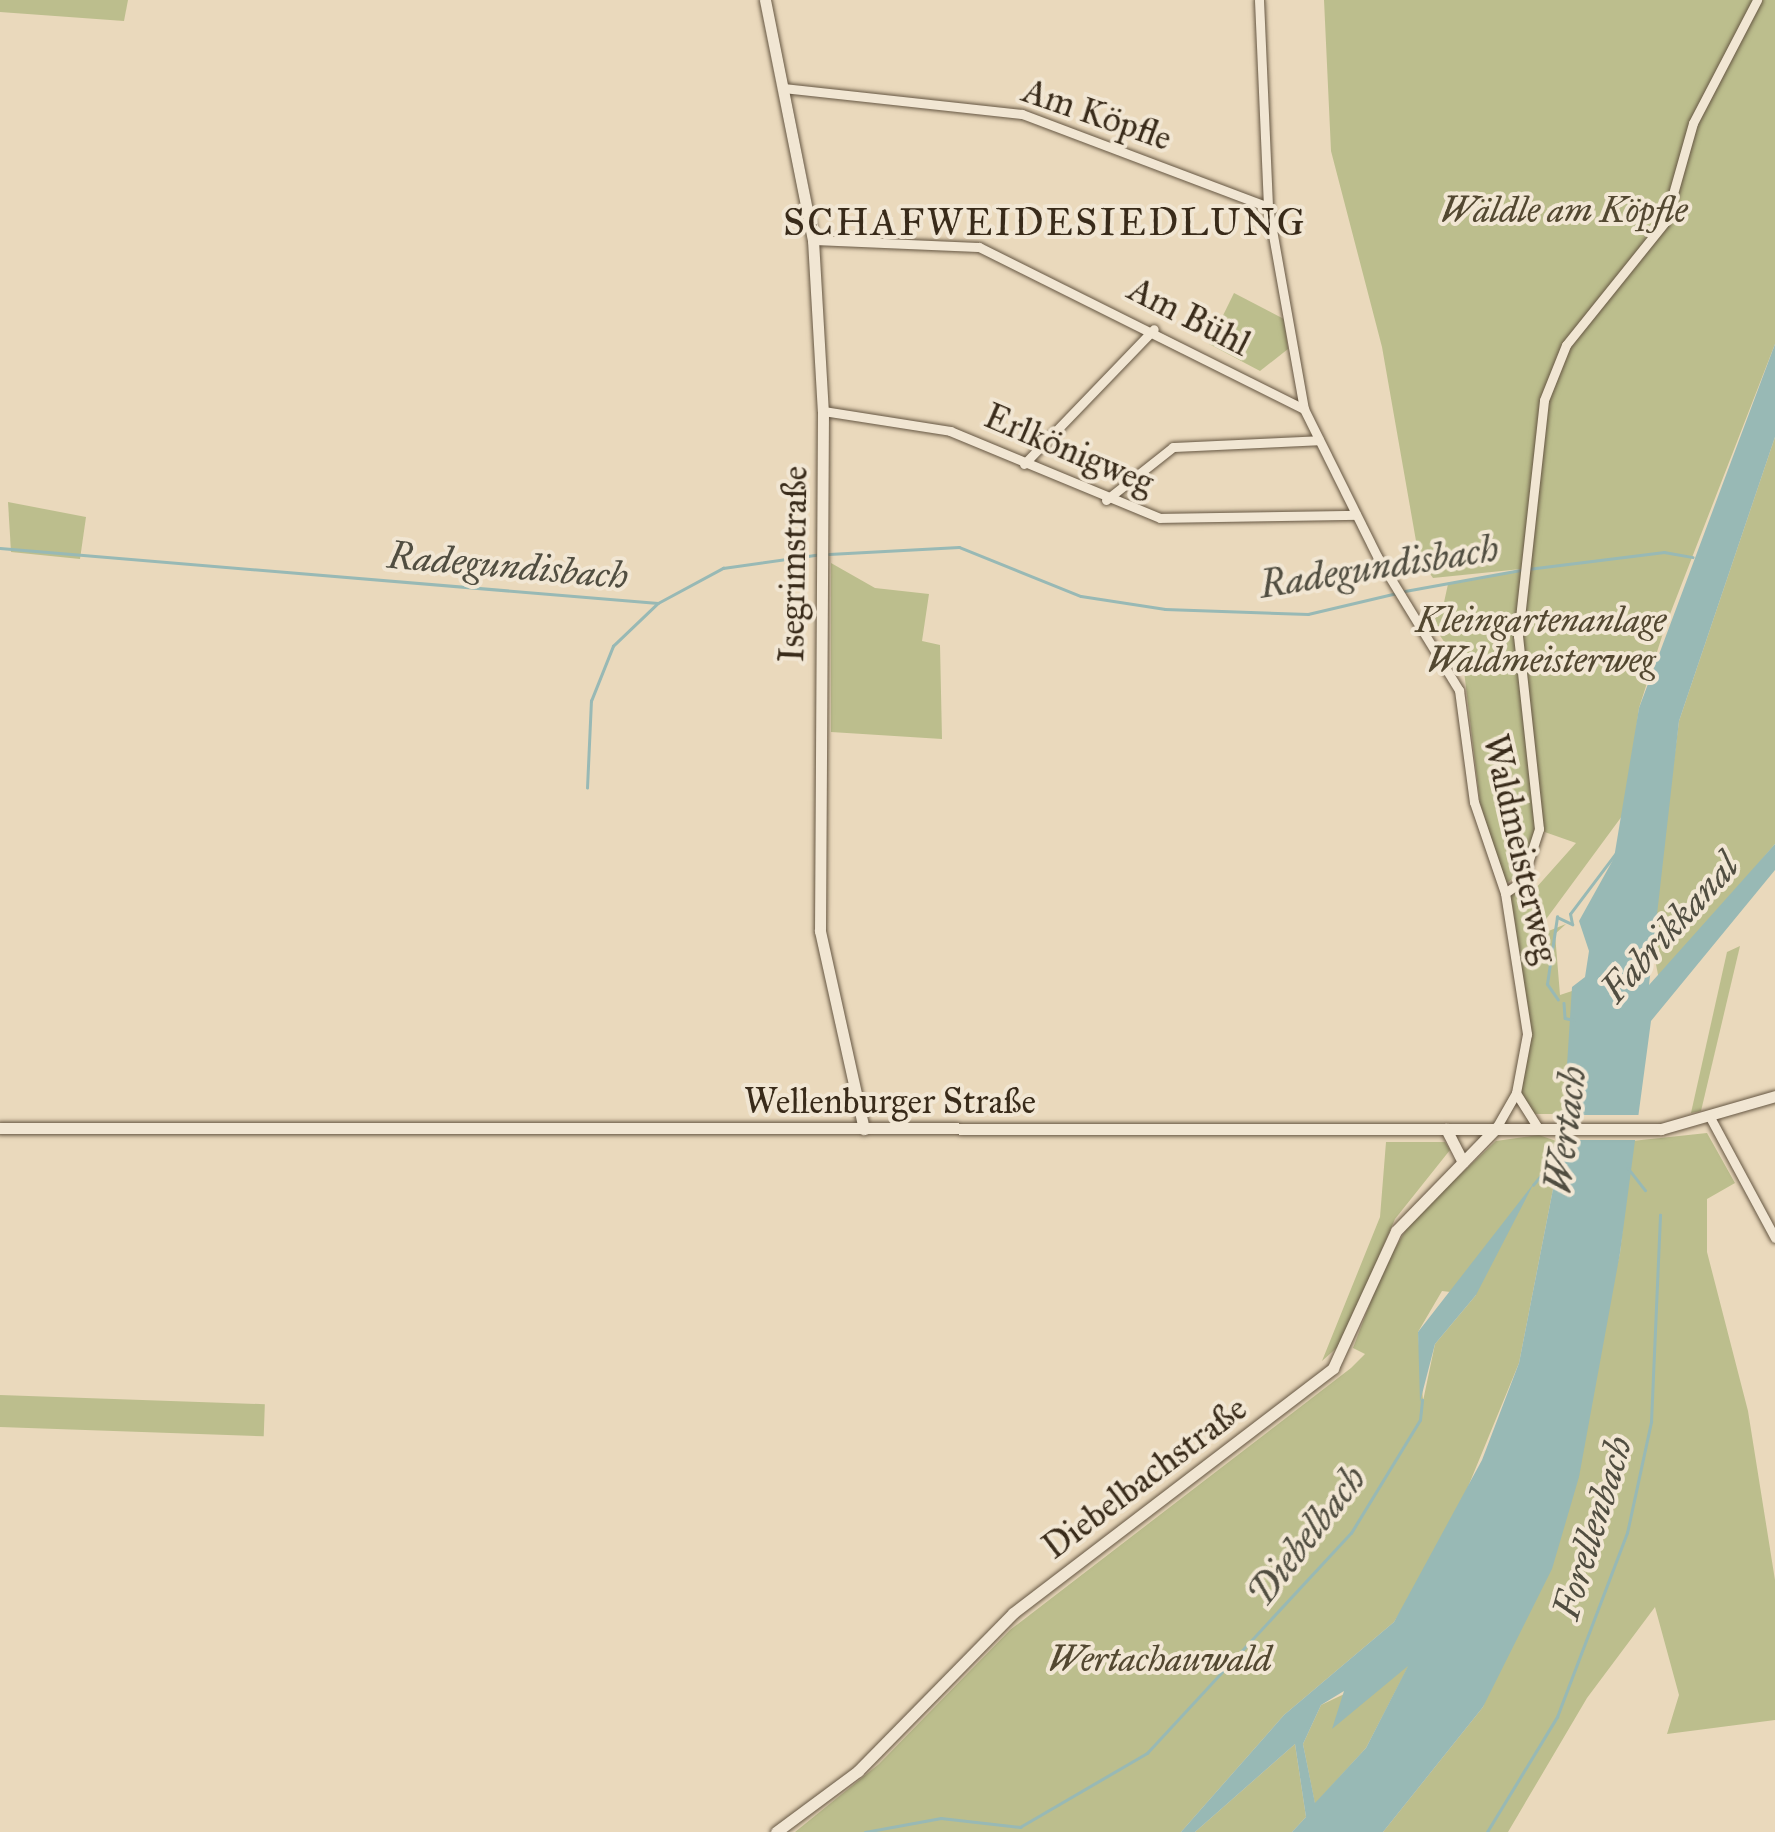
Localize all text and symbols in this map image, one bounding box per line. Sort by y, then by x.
street label: Am Köpfle [1017,70,1177,160]
park label: Wäldle am Köpfle [1440,190,1688,232]
district label: SCHAFWEIDESIEDLUNG [783,200,1307,246]
street label: Am Bühl [1121,269,1257,365]
street label: Erlkönigweg [978,395,1160,505]
street label: Isegrimstraße [771,466,817,662]
water label: Radegundisbach [1256,526,1502,608]
water label: Radegundisbach [386,533,630,599]
park label: Kleingartenanlage Waldmeisterweg [1416,600,1666,682]
street label: Waldmeisterweg [1473,731,1567,967]
water label: Fabrikkanal [1591,844,1749,1012]
water label: Wertach [1536,1064,1596,1196]
street label: Wellenburger Straße [744,1081,1036,1123]
street label: Diebelbachstraße [1035,1388,1255,1568]
water label: Forellenbach [1544,1431,1642,1625]
water label: Diebelbach [1238,1457,1376,1615]
park label: Wertachauwald [1048,1639,1272,1681]

